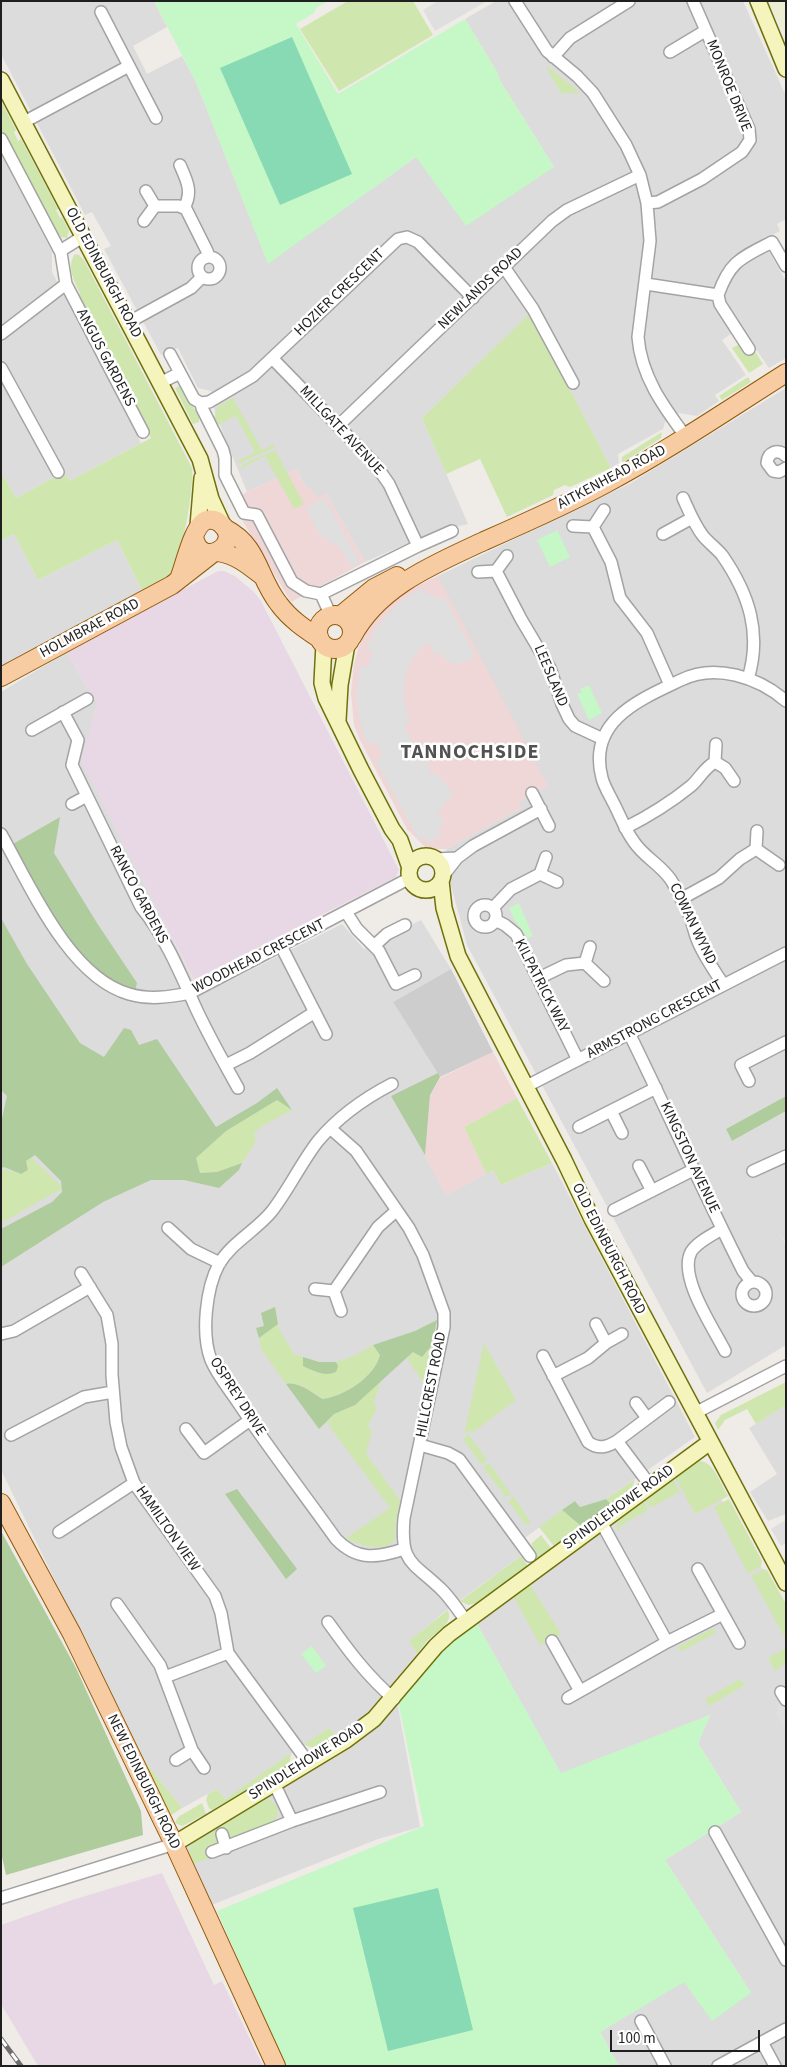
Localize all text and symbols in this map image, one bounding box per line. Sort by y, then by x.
street label: MONROE DRIVE [701,38,755,134]
street label: OLD EDINBURGH ROAD [61,205,145,341]
street label: NEWLANDS ROAD [435,244,527,334]
street label: HOZIER CRESCENT [291,245,389,341]
street label: ANGUS GARDENS [72,306,138,410]
street label: MILLGATE AVENUE [295,383,387,479]
street label: AITKENHEAD ROAD [555,442,669,514]
street label: HOLMBRAE ROAD [37,595,143,663]
street label: LEESLAND [529,642,571,710]
district label: TANNOCHSIDE [399,742,541,766]
street label: RANCO GARDENS [105,843,171,947]
street label: COWAN WYND [665,880,719,968]
street label: WOODHEAD CRESCENT [190,916,328,998]
street label: KILPATRICK WAY [510,936,572,1036]
street label: ARMSTRONG CRESCENT [584,977,726,1063]
street label: KINGSTON AVENUE [655,1100,723,1216]
street label: OLD EDINBURGH ROAD [567,1180,649,1318]
street label: HILLCREST ROAD [413,1331,451,1439]
street label: OSPREY DRIVE [205,1354,269,1440]
street label: SPINDLEHOWE ROAD [560,1462,678,1554]
street label: HAMILTON VIEW [131,1483,203,1575]
street label: NEW EDINBURGH ROAD [102,1712,184,1852]
street label: SPINDLEHOWE ROAD [246,1719,368,1805]
scale bar [612,2020,762,2052]
text: 100 m [618,2028,656,2049]

